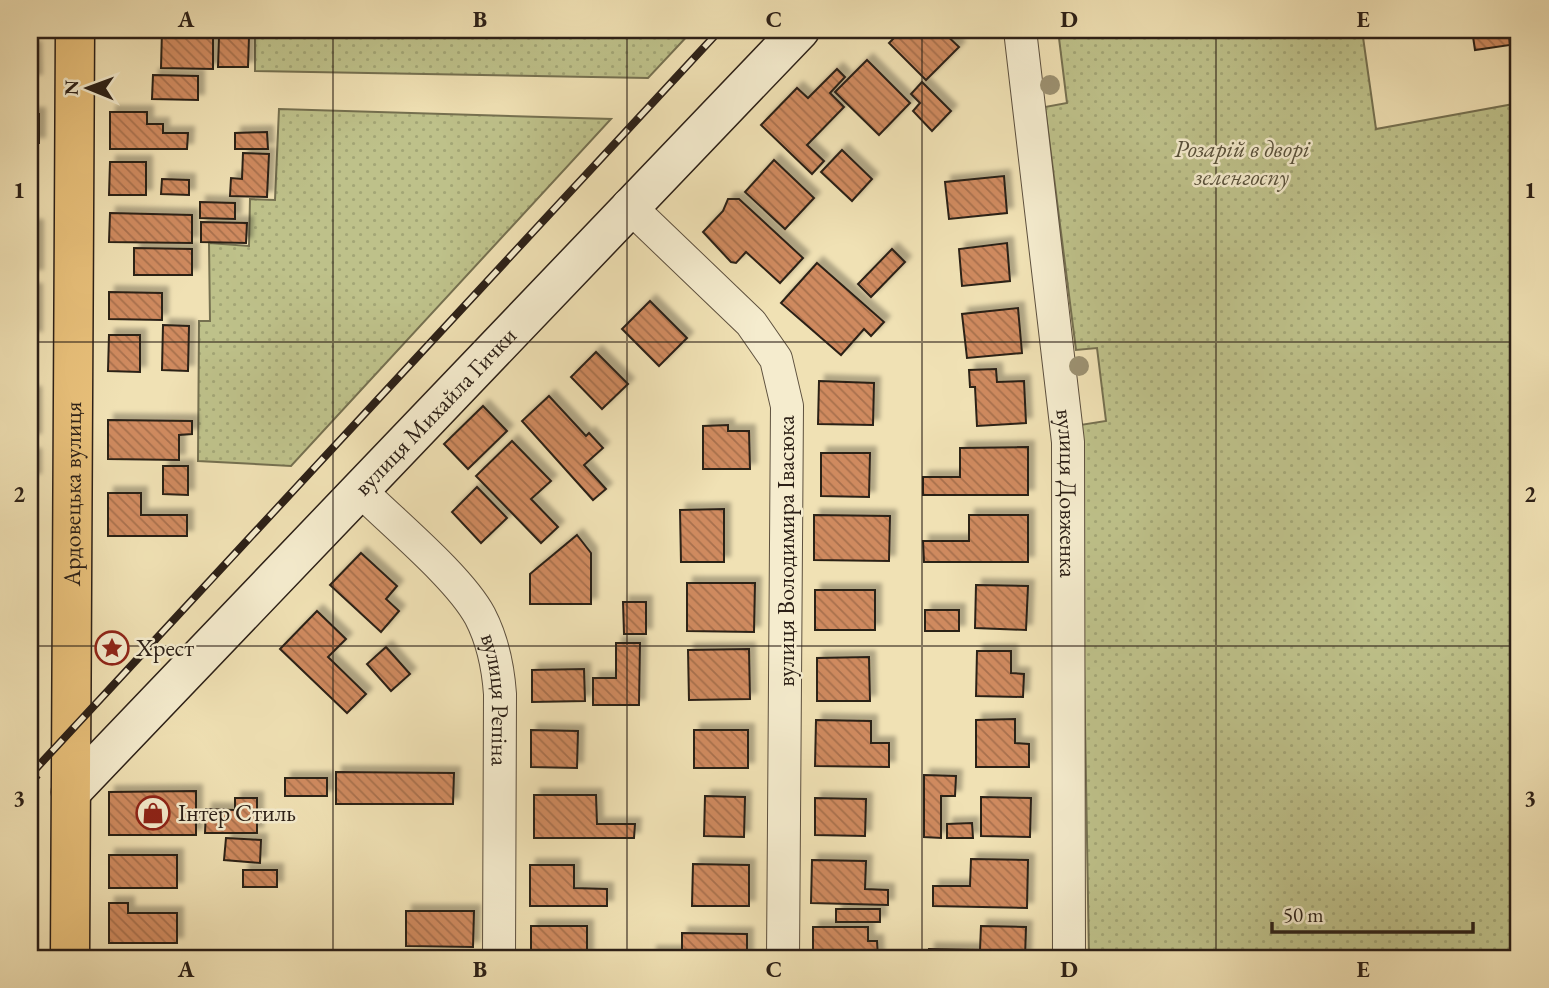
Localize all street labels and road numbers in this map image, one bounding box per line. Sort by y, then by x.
street label: вулиця Михайла Гички [347,320,523,502]
street label: Ардовецька вулиця [56,401,88,588]
street label: вулиця Довженка [1049,407,1084,578]
street label: вулиця Володимира Івасюка [770,415,801,687]
street label: вулиця Рєпіна [474,629,516,767]

